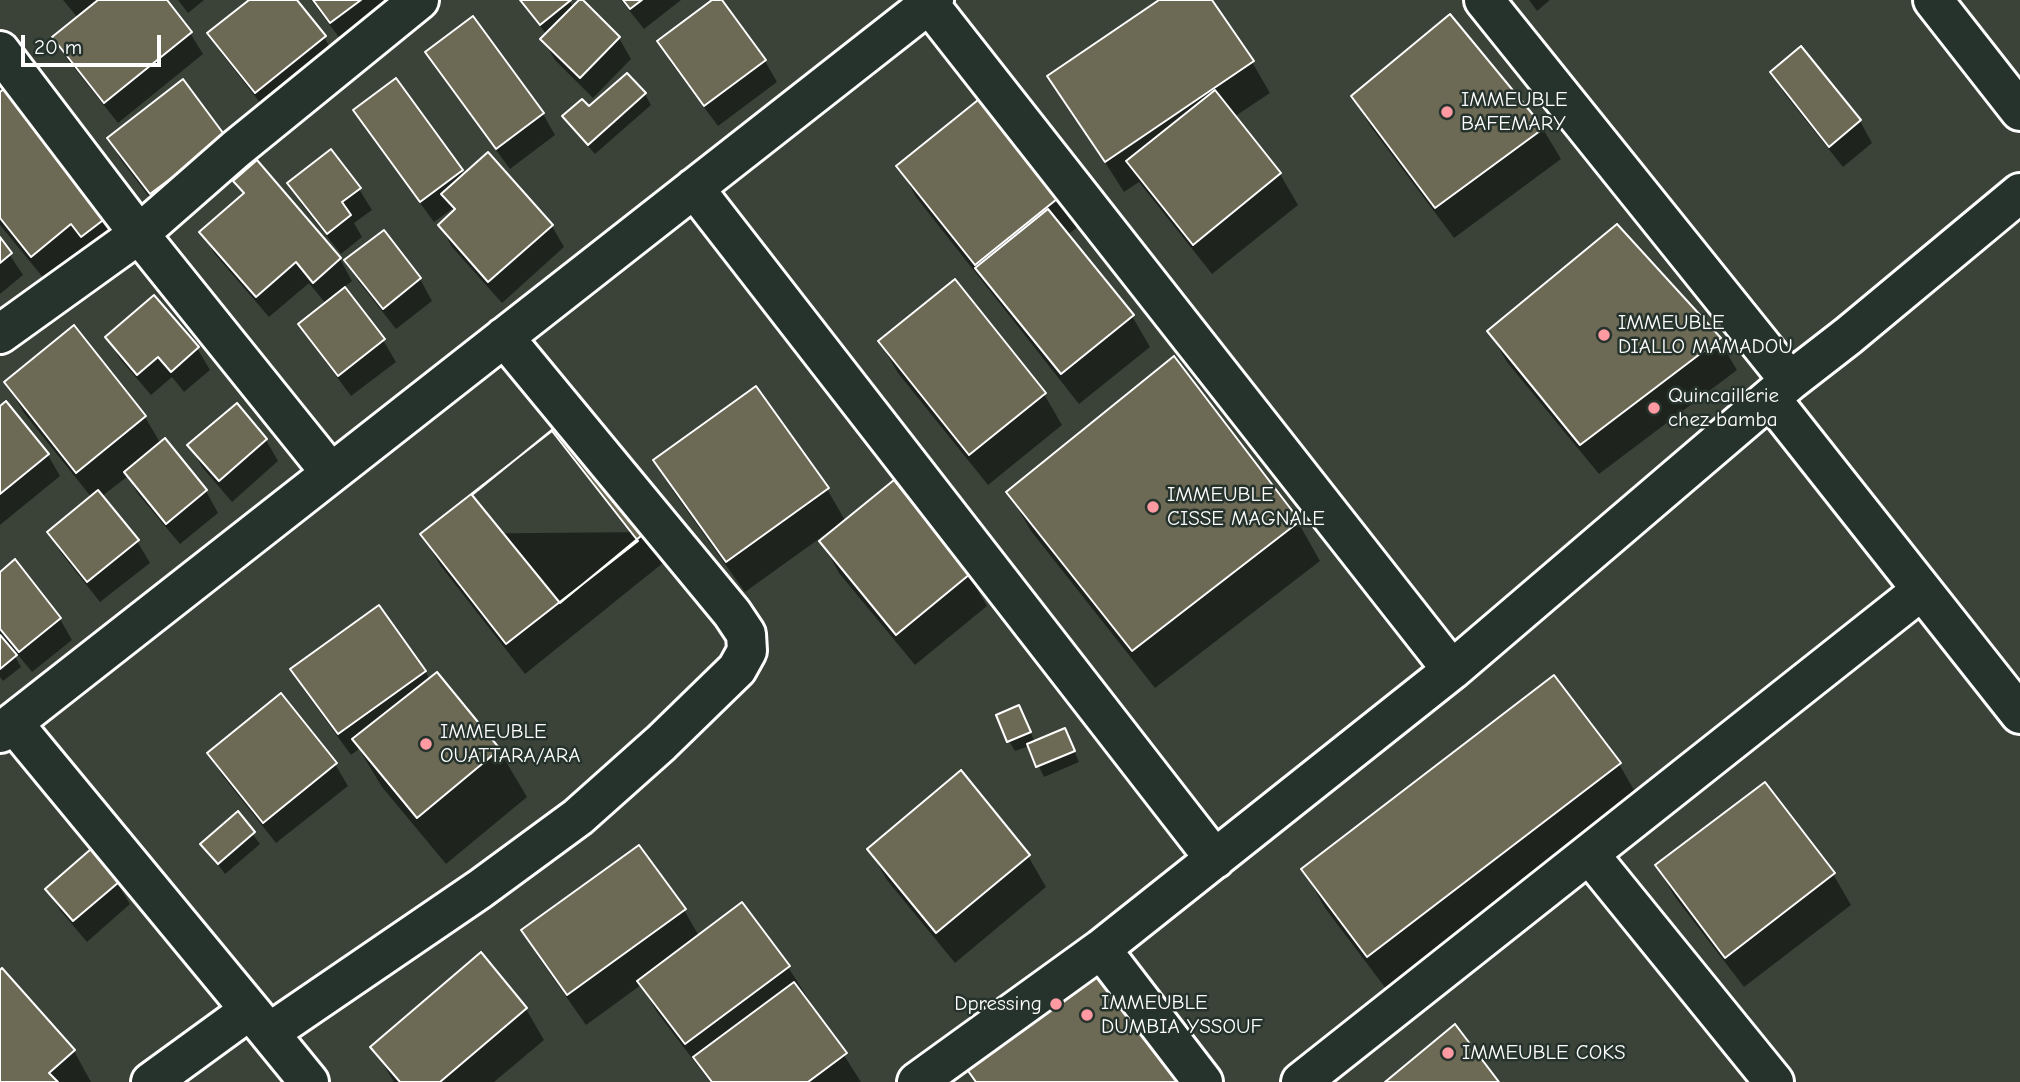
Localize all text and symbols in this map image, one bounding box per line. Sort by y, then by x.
scale bar [24,21,164,65]
text: 20 m [34,35,82,59]
place label: IMMEUBLE BAFEMARY [1461,87,1568,137]
marker: IMMEUBLE BAFEMARY [1439,104,1455,120]
place label: IMMEUBLE DIALLO MAMADOU [1618,310,1793,360]
marker: IMMEUBLE DIALLO MAMADOU [1596,327,1612,343]
place label: Quincaillerie chez bamba [1668,383,1779,433]
marker: Quincaillerie chez bamba [1646,400,1662,416]
place label: IMMEUBLE CISSE MAGNALE [1167,482,1325,532]
marker: IMMEUBLE CISSE MAGNALE [1145,499,1161,515]
place label: IMMEUBLE OUATTARA/ARA [440,719,580,769]
marker: IMMEUBLE OUATTARA/ARA [418,736,434,752]
place label: IMMEUBLE DUMBIA YSSOUF [1101,990,1263,1040]
place label: Dpressing [954,991,1042,1017]
marker: Dpressing [1048,996,1064,1012]
marker: IMMEUBLE DUMBIA YSSOUF [1079,1007,1095,1023]
place label: IMMEUBLE COKS [1462,1040,1626,1066]
marker: IMMEUBLE COKS [1440,1045,1456,1061]

